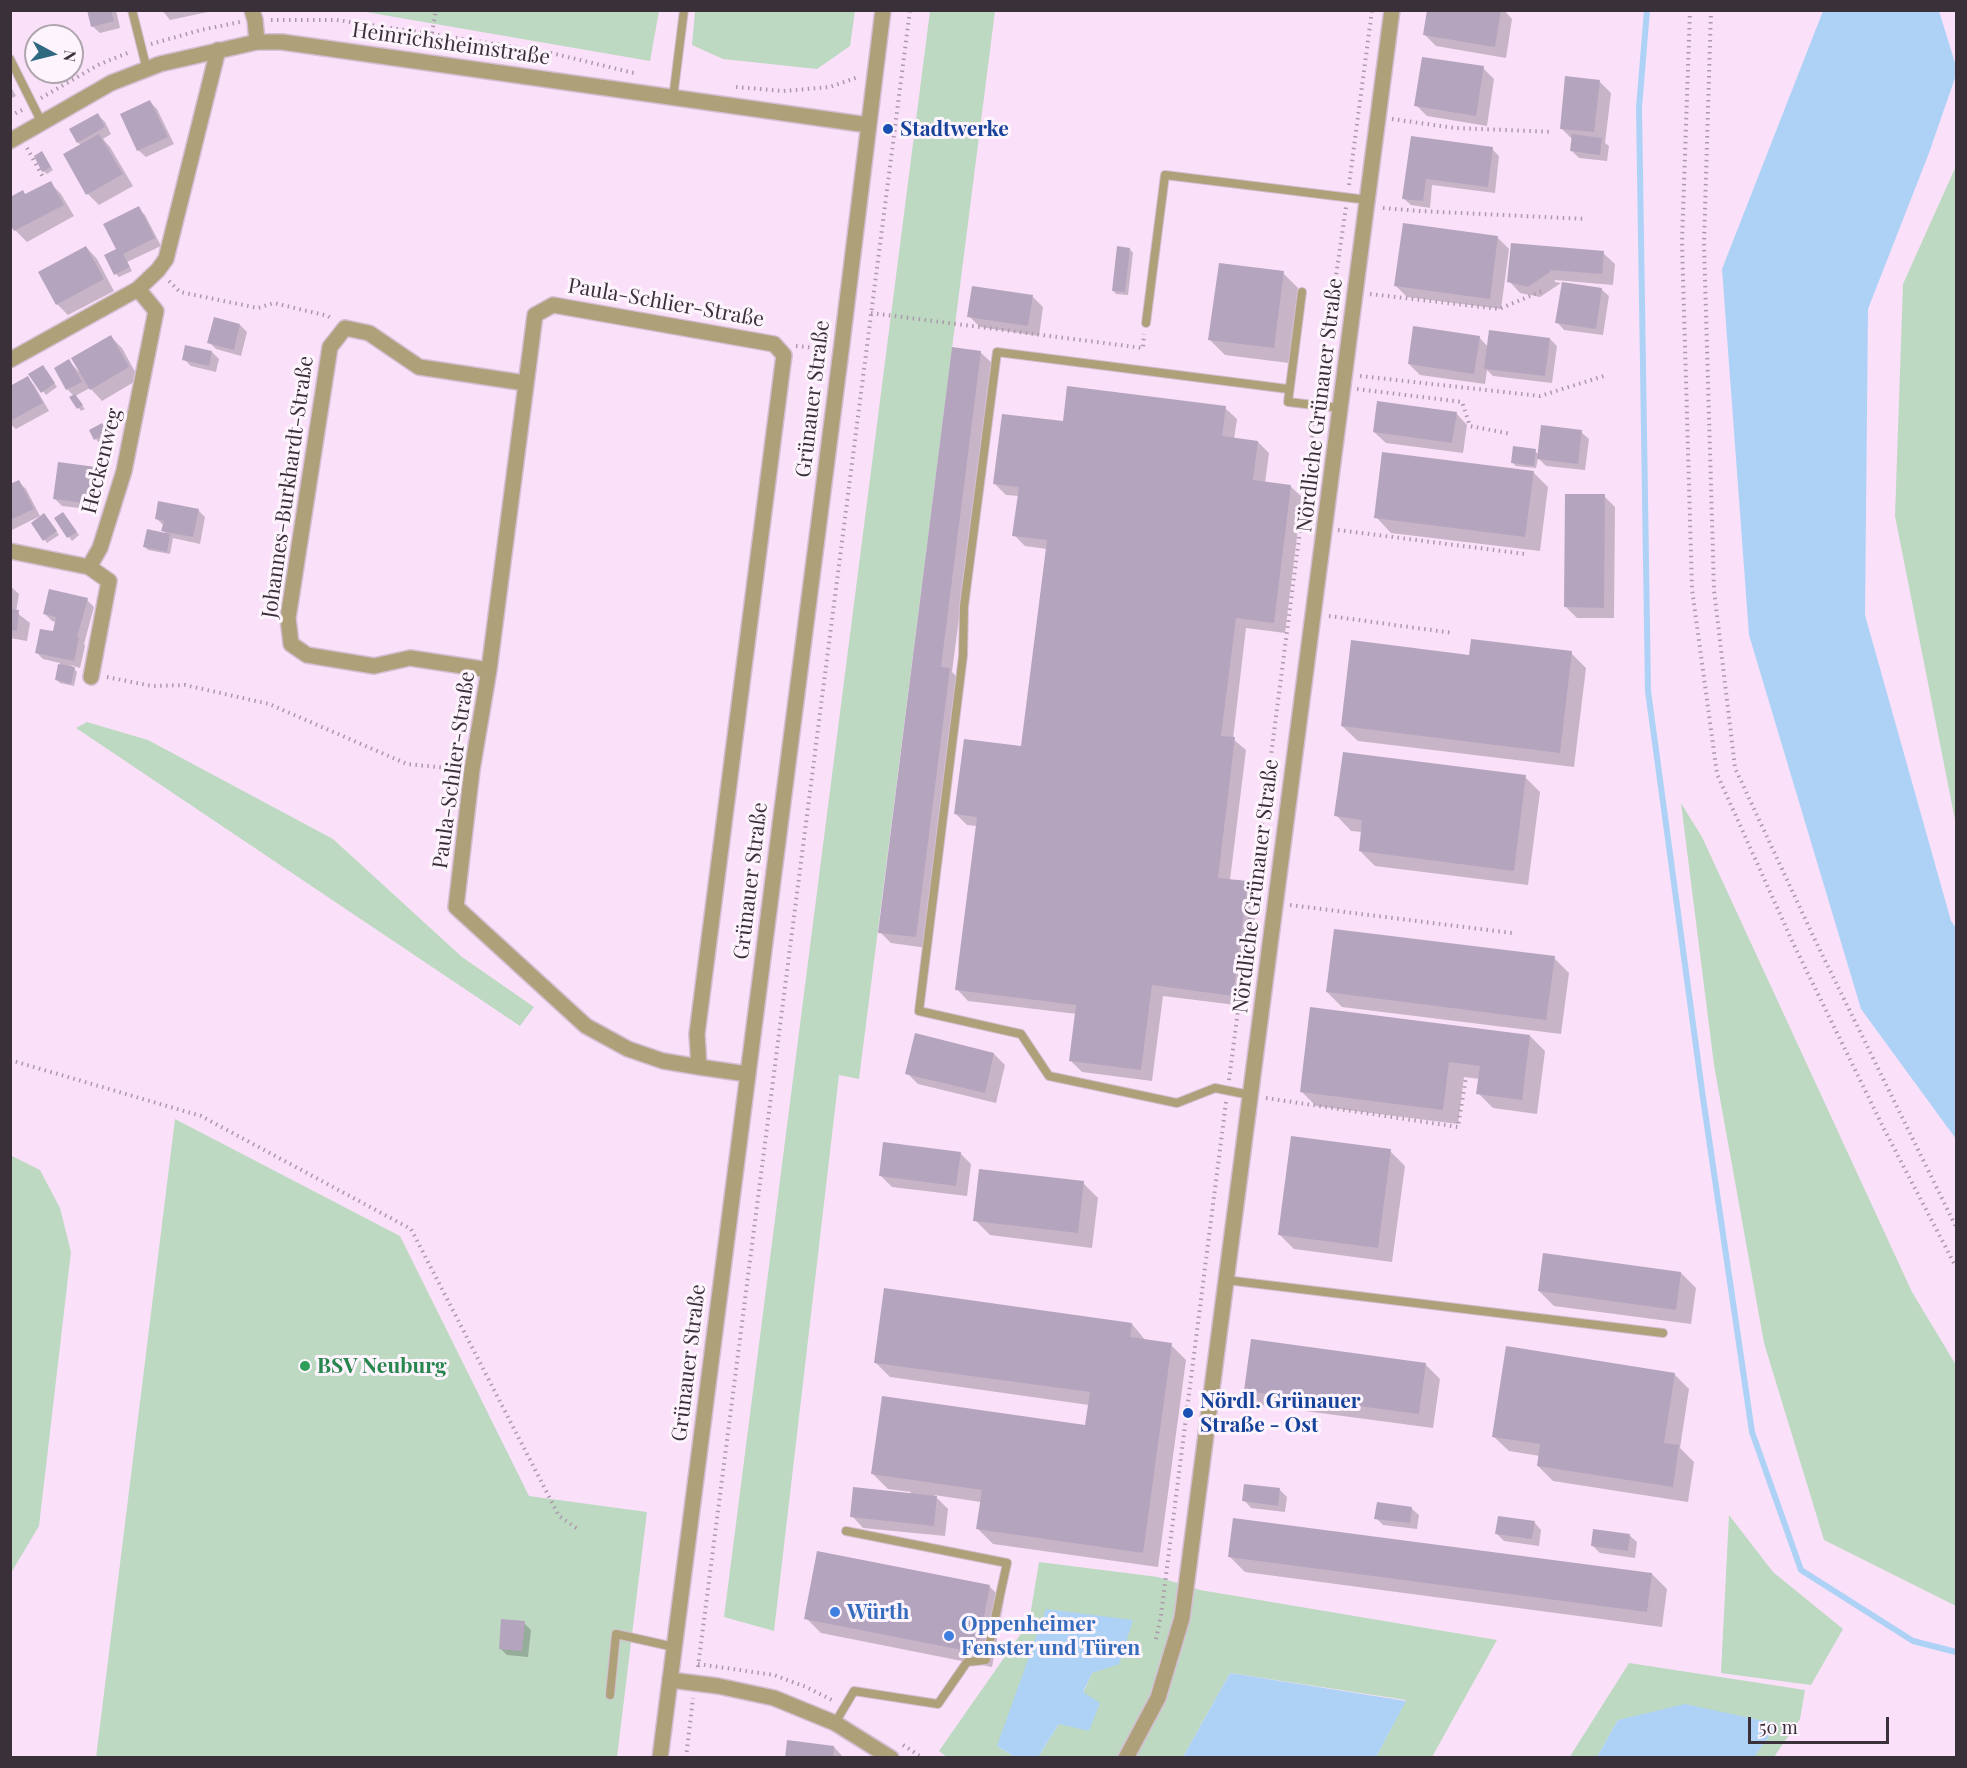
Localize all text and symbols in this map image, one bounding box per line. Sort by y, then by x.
street label: Heinrichsheimstraße [350,18,552,70]
north arrow [24,24,84,84]
text: N [59,49,82,63]
place label: Stadtwerke [900,116,1009,142]
marker: Stadtwerke [881,122,895,136]
street label: Paula-Schlier-Straße [566,273,766,333]
street label: Nördliche Grünauer Straße [1292,277,1348,533]
street label: Grünauer Straße [791,319,835,479]
street label: Johannes-Burkhardt-Straße [257,354,319,620]
street label: Heckenweg [77,406,127,516]
street label: Paula-Schlier-Straße [428,670,480,870]
street label: Nördliche Grünauer Straße [1228,758,1284,1014]
street label: Grünauer Straße [729,801,773,961]
street label: Grünauer Straße [667,1283,711,1443]
place label: BSV Neuburg [317,1353,447,1379]
marker: BSV Neuburg [298,1359,312,1373]
place label: Nördl. Grünauer Straße - Ost [1200,1388,1361,1438]
marker: Nördl. Grünauer Straße - Ost [1181,1406,1195,1420]
place label: Würth [847,1599,909,1625]
marker: Würth [828,1605,842,1619]
place label: Oppenheimer Fenster und Türen [961,1611,1140,1661]
marker: Oppenheimer Fenster und Türen [942,1629,956,1643]
scale bar [1751,1705,1892,1743]
text: 50 m [1759,1715,1798,1739]

